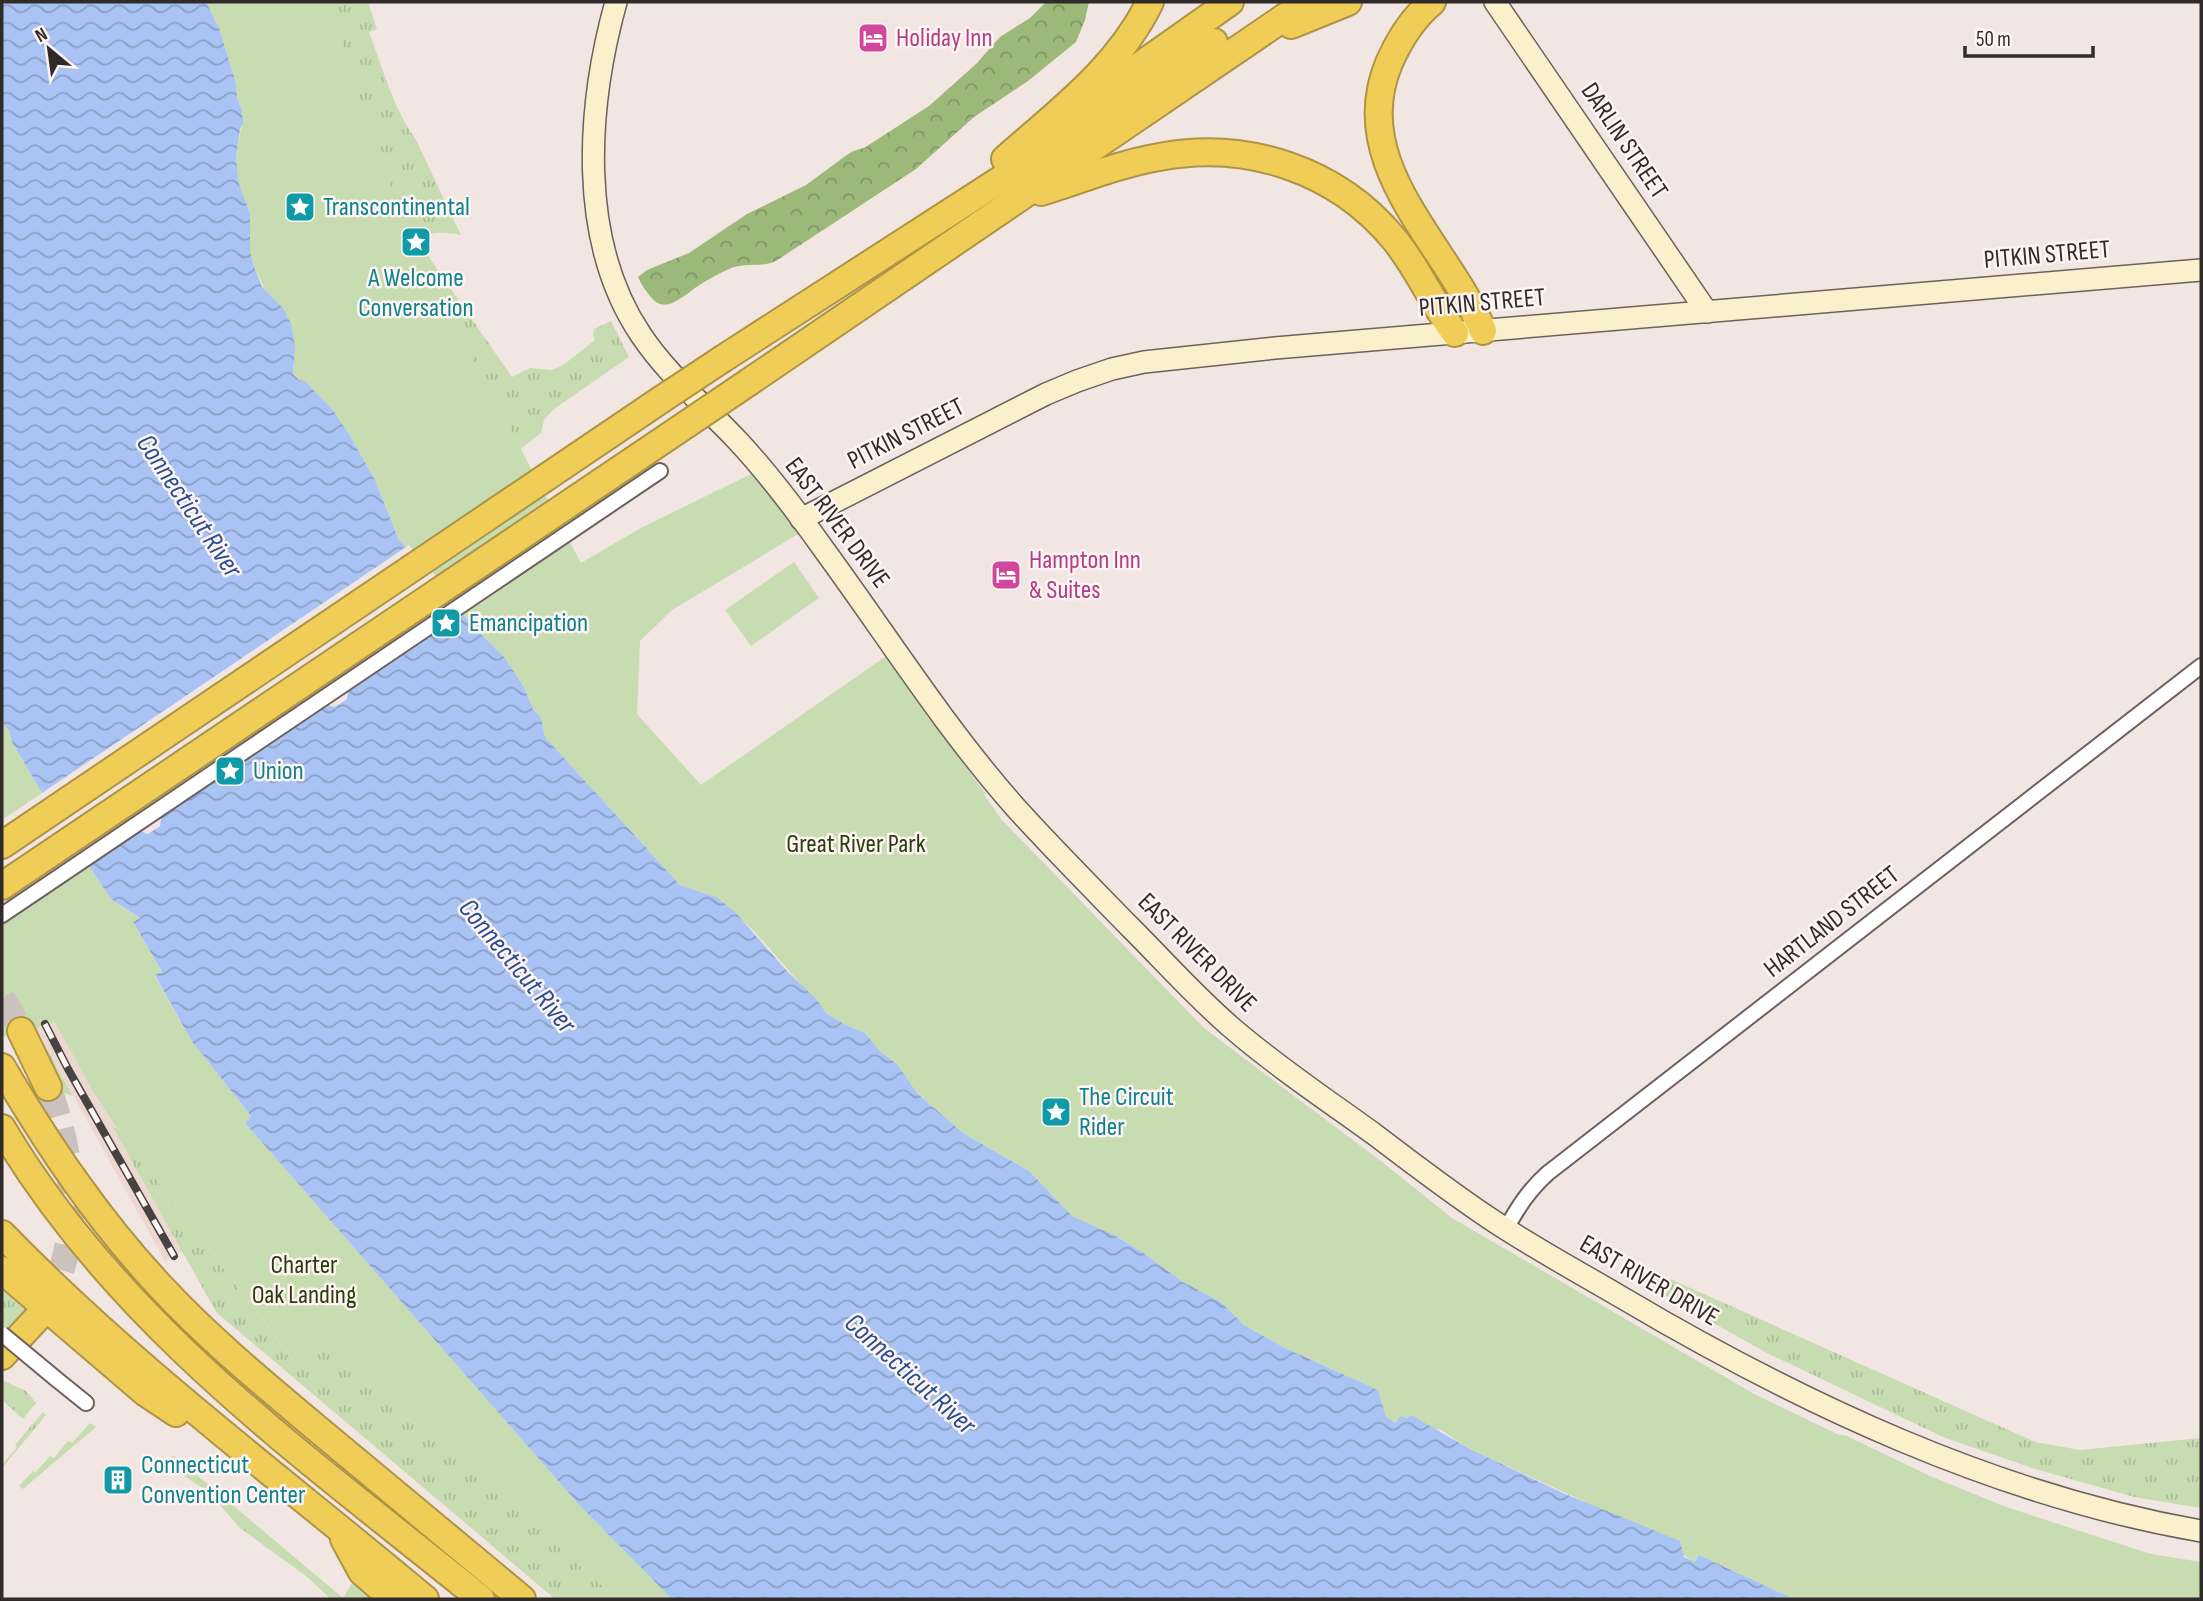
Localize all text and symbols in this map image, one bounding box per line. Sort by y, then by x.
north arrow [14,14,84,84]
scale bar [1965,14,2093,58]
hotel icon: Holiday Inn [856,21,890,55]
text: N [31,23,52,48]
place label: Holiday Inn [896,23,993,54]
text: 50 m [1976,27,2011,52]
street label: DARLIN STREET [1574,77,1674,205]
place icon: Transcontinental [283,190,317,224]
place label: Transcontinental [323,192,470,223]
place icon: A Welcome Conversation [399,225,433,259]
street label: PITKIN STREET [1983,234,2111,276]
place label: A Welcome Conversation [358,263,474,324]
street label: PITKIN STREET [1418,282,1546,324]
street label: PITKIN STREET [843,391,969,477]
water label: Connecticut River [129,428,250,585]
street label: EAST RIVER DRIVE [778,452,896,594]
place label: Hampton Inn & Suites [1029,545,1141,606]
hotel icon: Hampton Inn & Suites [989,558,1023,592]
place icon: Emancipation [429,606,463,640]
place label: Emancipation [469,608,588,639]
place icon: Union [213,754,247,788]
place label: Union [253,756,304,787]
park label: Great River Park [786,829,926,860]
street label: HARTLAND STREET [1758,860,1906,984]
street label: EAST RIVER DRIVE [1131,887,1263,1019]
water label: Connecticut River [451,892,583,1041]
place label: The Circuit Rider [1079,1082,1174,1143]
place icon: The Circuit Rider [1039,1095,1073,1129]
street label: EAST RIVER DRIVE [1574,1229,1724,1333]
park label: Charter Oak Landing [252,1250,356,1311]
water label: Connecticut River [838,1306,983,1442]
place label: Connecticut Convention Center [141,1450,306,1511]
building icon: Connecticut Convention Center [101,1463,135,1497]

